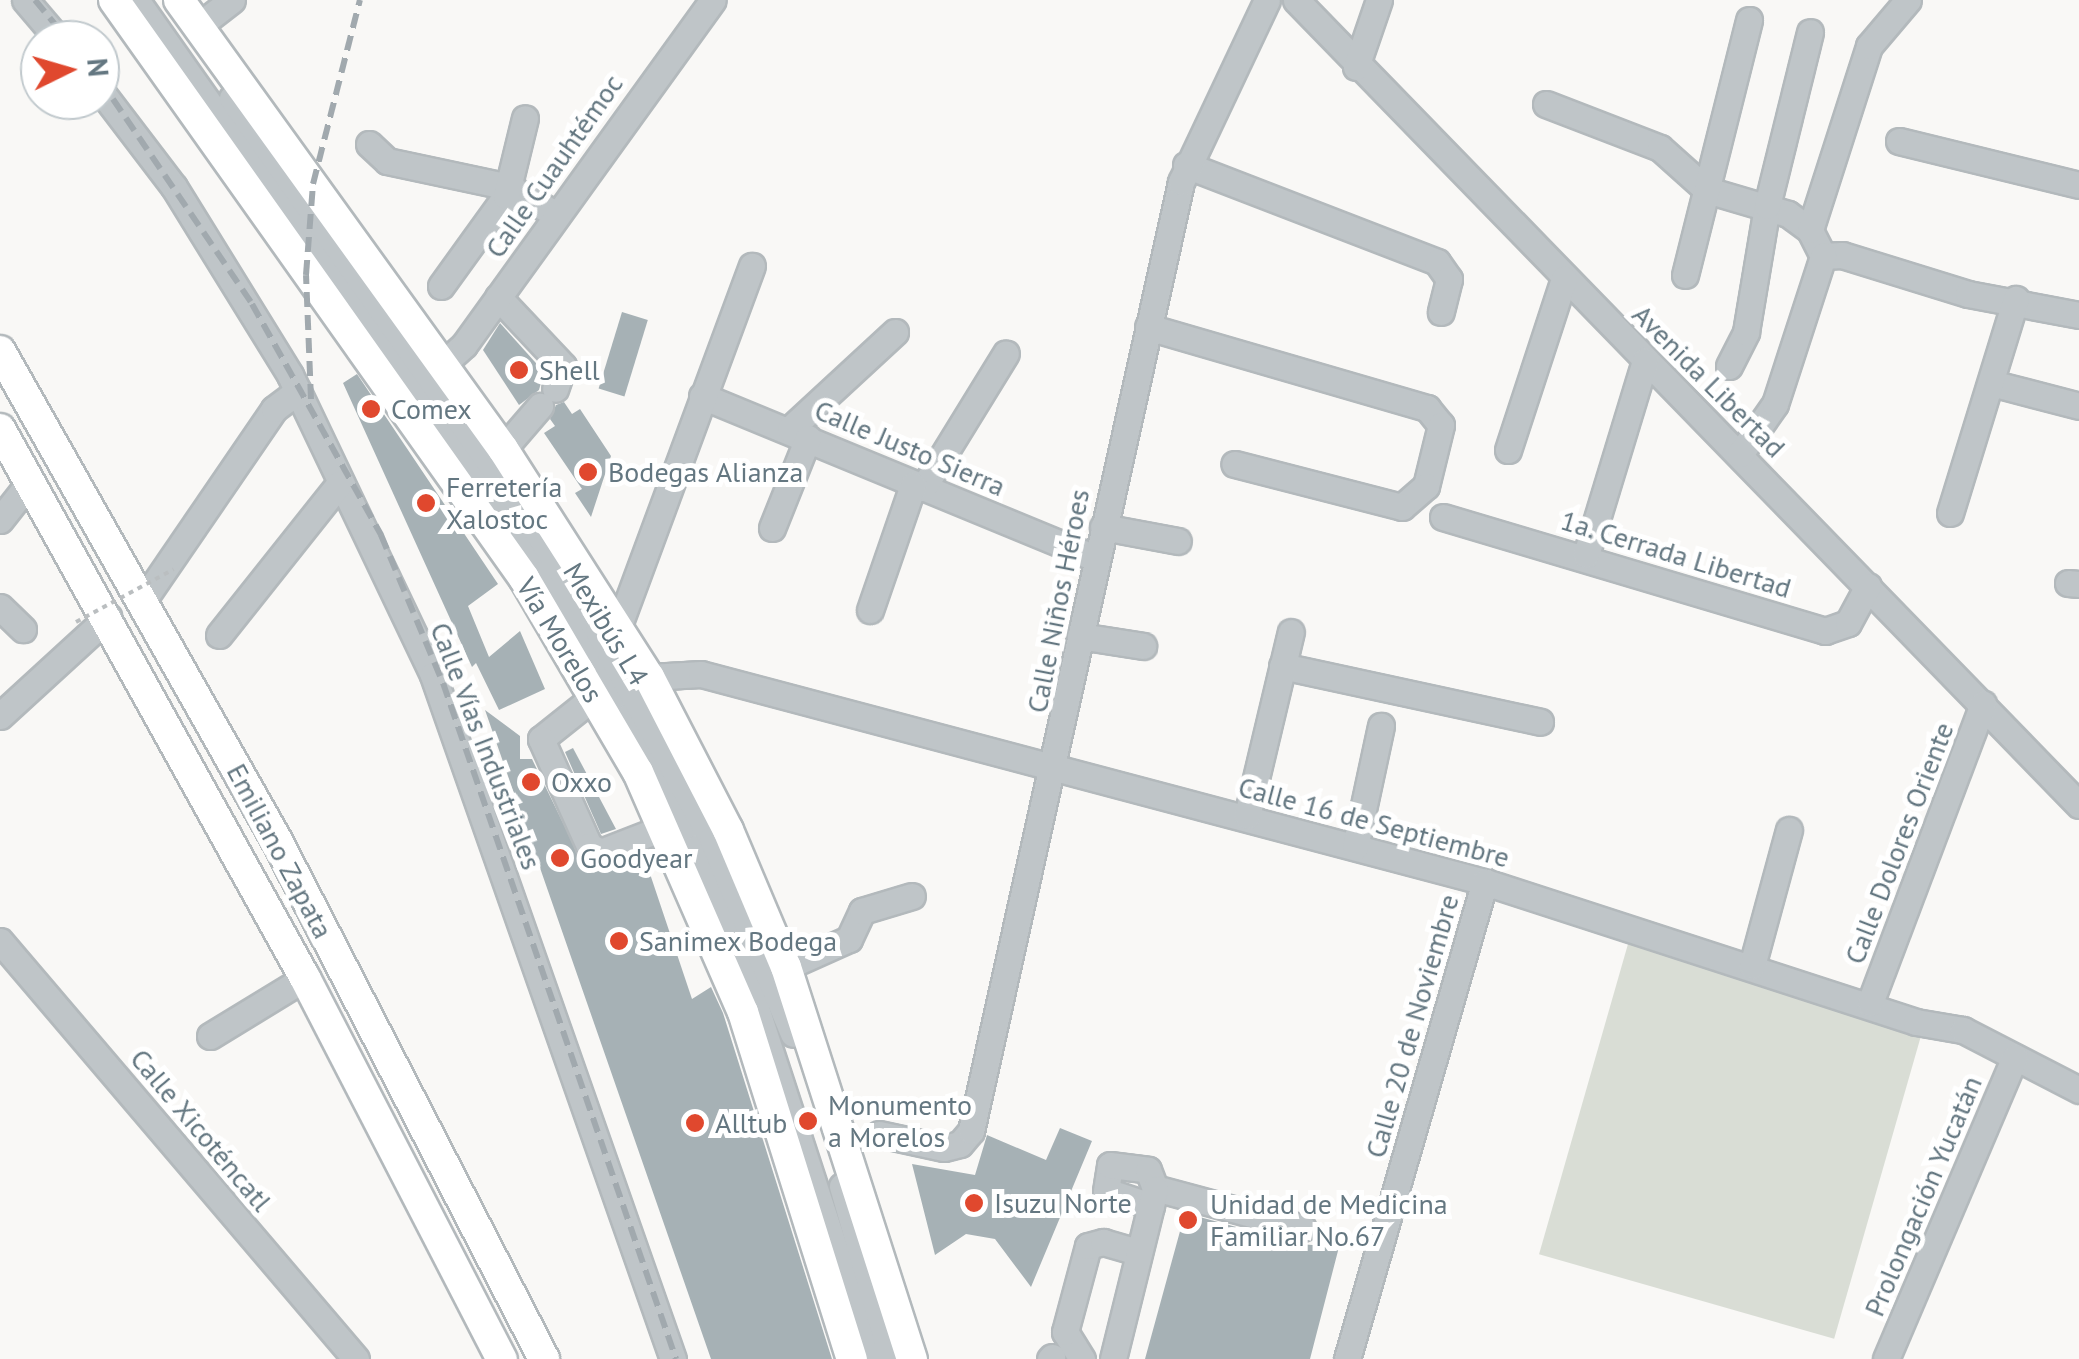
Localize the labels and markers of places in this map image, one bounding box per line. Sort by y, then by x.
place label: Shell [539,353,600,387]
marker: Shell [508,359,530,381]
place label: Comex [391,392,472,426]
marker: Comex [360,398,382,420]
place label: Bodegas Alianza [608,455,804,489]
marker: Bodegas Alianza [577,461,599,483]
place label: Ferretería Xalostoc [446,470,562,536]
marker: Ferretería Xalostoc [415,492,437,514]
place label: Oxxo [551,765,612,799]
marker: Oxxo [520,771,542,793]
place label: Goodyear [580,841,693,875]
marker: Goodyear [549,847,571,869]
place label: Sanimex Bodega [639,924,838,958]
marker: Sanimex Bodega [608,930,630,952]
place label: Monumento a Morelos [828,1088,972,1154]
place label: Alltub [715,1106,787,1140]
marker: Monumento a Morelos [797,1110,819,1132]
marker: Alltub [684,1112,706,1134]
place label: Isuzu Norte [994,1186,1132,1220]
place label: Unidad de Medicina Familiar No.67 [1210,1187,1448,1253]
marker: Isuzu Norte [963,1192,985,1214]
marker: Unidad de Medicina Familiar No.67 [1175,1207,1201,1233]

